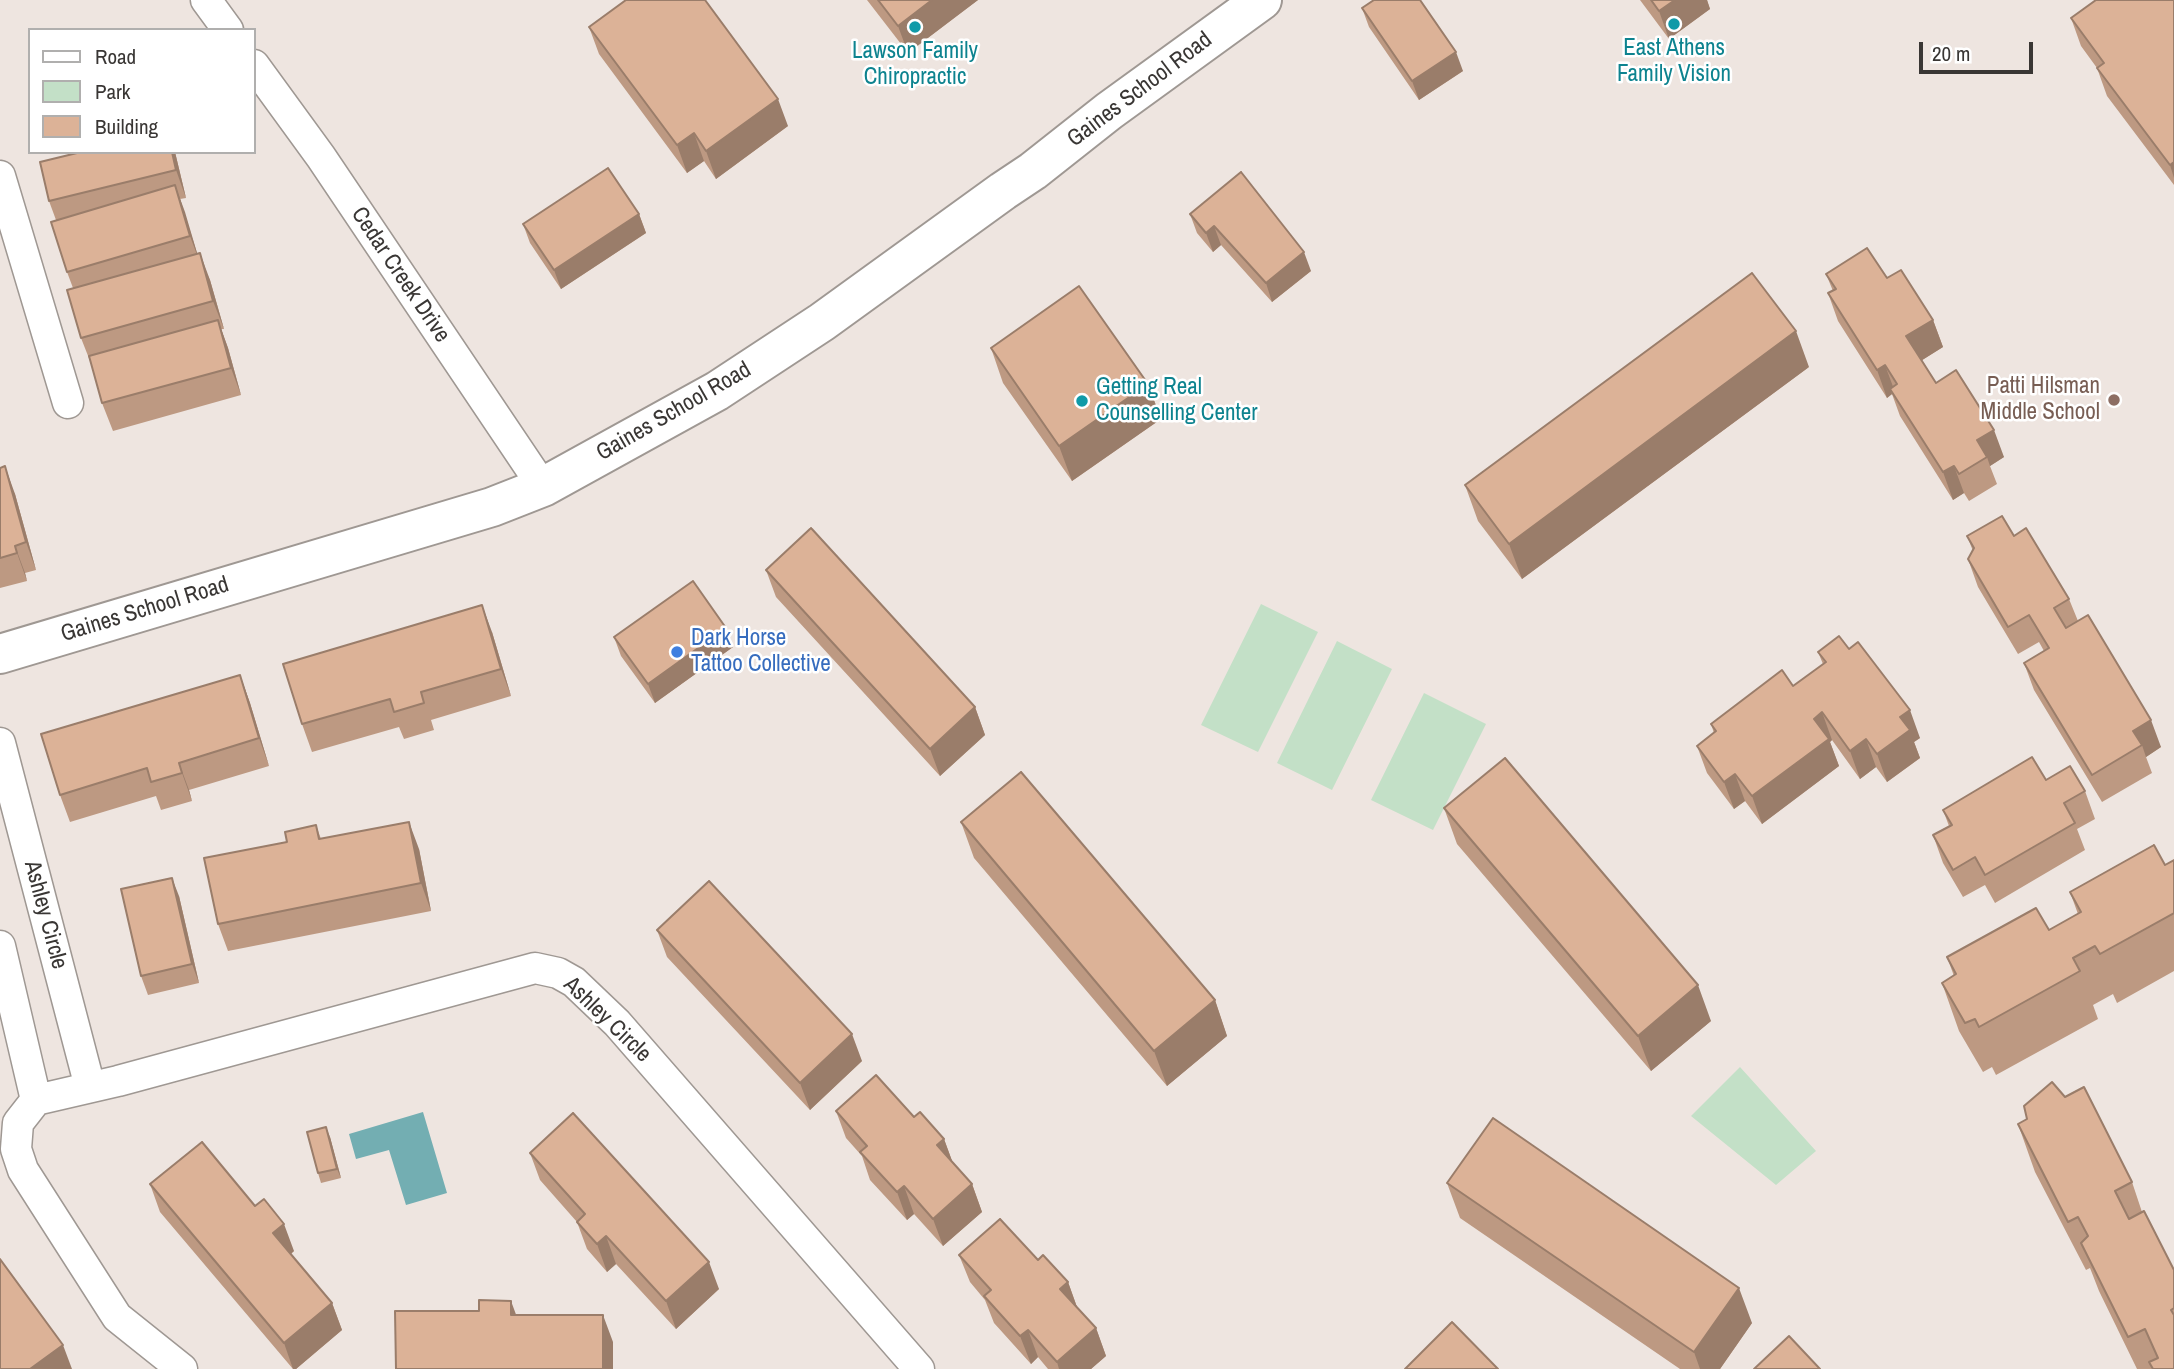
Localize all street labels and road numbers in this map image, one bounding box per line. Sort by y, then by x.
street label: Gaines School Road [1062,27,1218,153]
street label: Cedar Creek Drive [345,202,455,348]
street label: Gaines School Road [592,357,756,467]
street label: Gaines School Road [58,571,232,649]
street label: Ashley Circle [17,858,73,972]
street label: Ashley Circle [557,971,657,1069]

